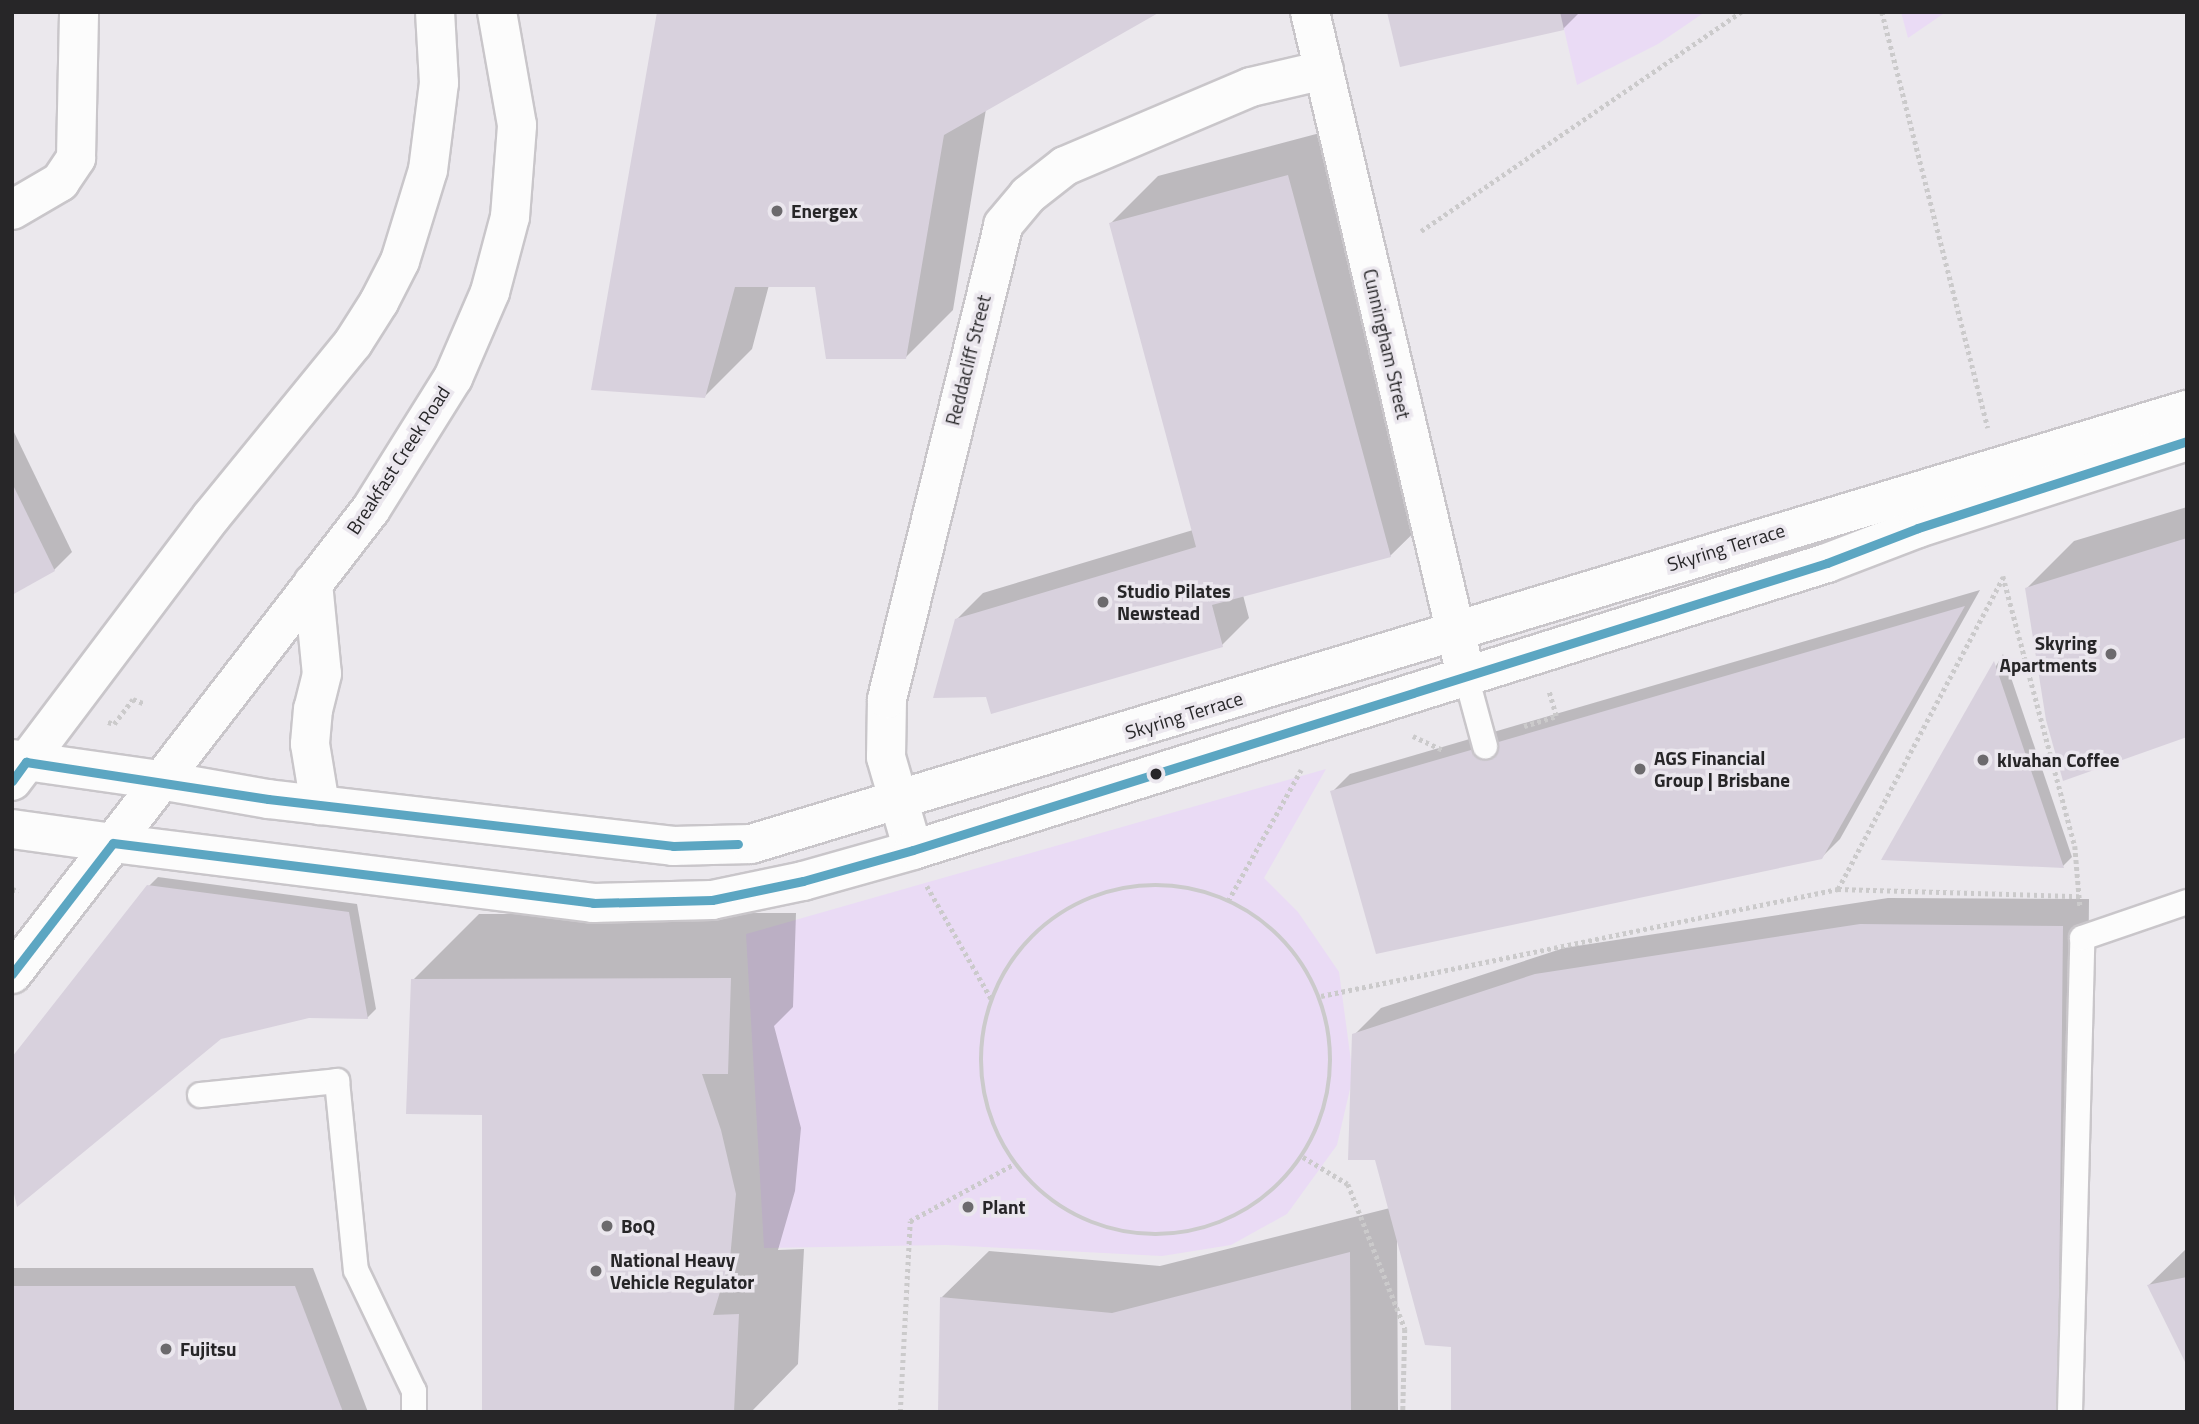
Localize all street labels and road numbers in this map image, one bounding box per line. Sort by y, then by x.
street label: Cunningham Street [1359,267,1415,421]
street label: Reddacliff Street [941,293,995,427]
street label: Breakfast Creek Road [342,382,454,538]
street label: Skyring Terrace [1664,518,1788,576]
street label: Skyring Terrace [1122,686,1246,744]

